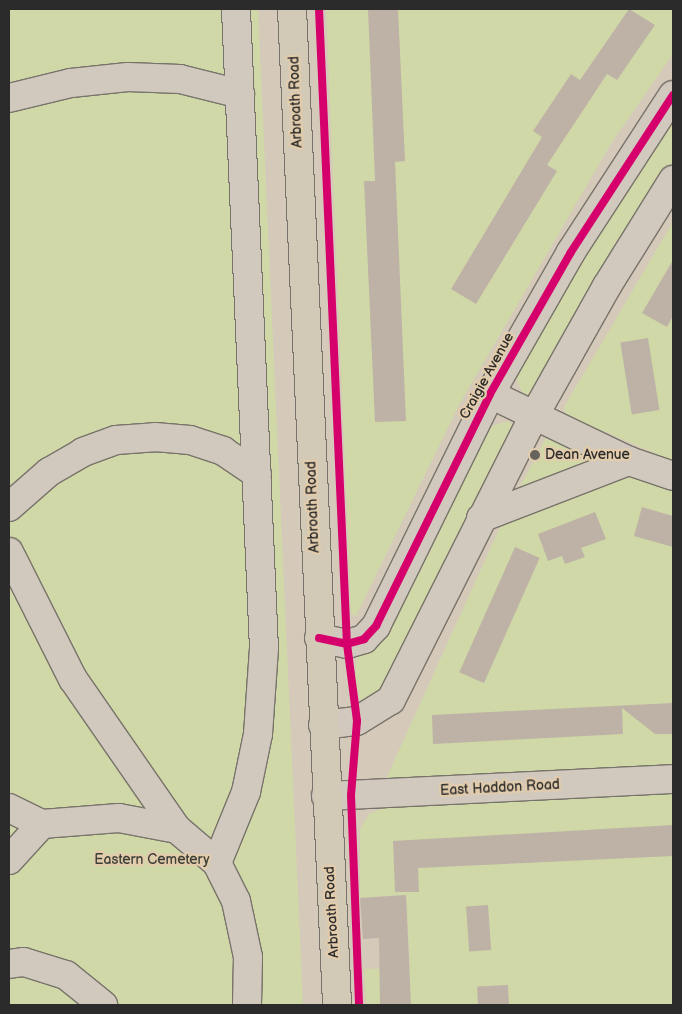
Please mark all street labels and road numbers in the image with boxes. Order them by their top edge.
street label: Arbroath Road [286,56,306,148]
street label: Craigie Avenue [456,330,518,422]
street label: Arbroath Road [303,461,323,553]
street label: East Haddon Road [440,776,560,800]
street label: Arbroath Road [321,866,343,958]

